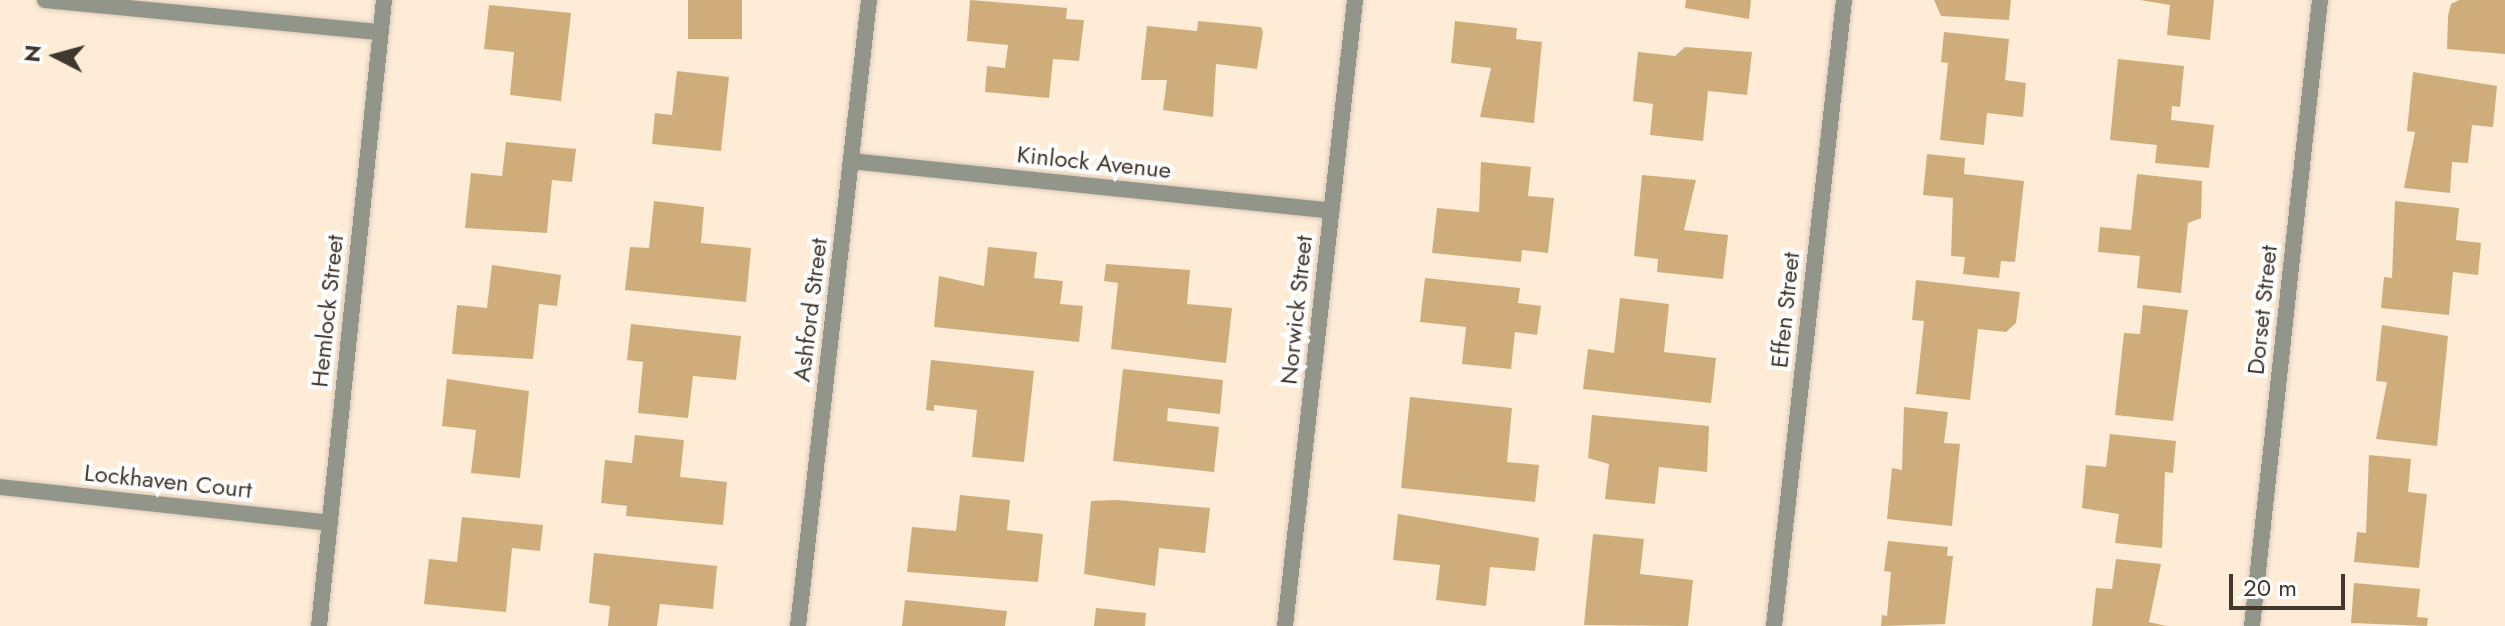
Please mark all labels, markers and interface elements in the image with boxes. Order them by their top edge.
north arrow [16,16,96,96]
text: N [15,43,49,64]
street label: Kinlock Avenue [1015,140,1173,184]
street label: Hemlock Street [305,233,349,389]
street label: Norwick Street [1274,234,1318,386]
street label: Ashford Street [787,237,833,383]
street label: Dorset Street [2241,244,2283,376]
street label: Effen Street [1765,251,1805,369]
street label: Lockhaven Court [83,458,253,504]
scale bar [2233,558,2349,608]
text: 20 m [2243,570,2297,605]

